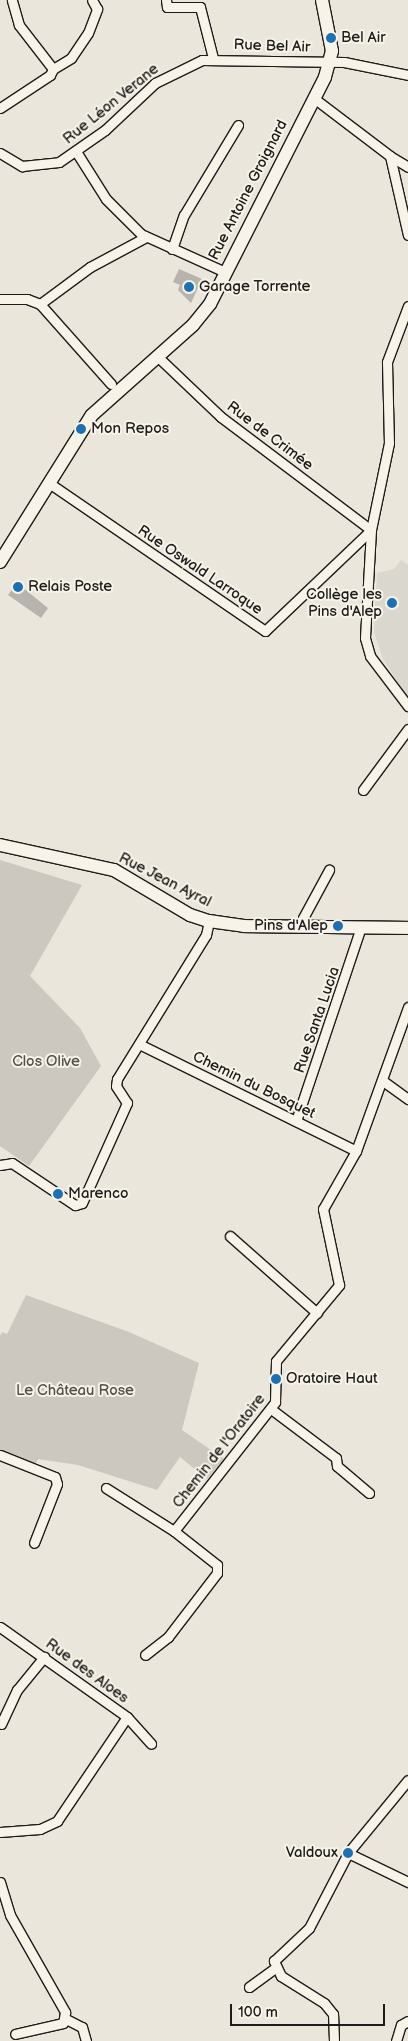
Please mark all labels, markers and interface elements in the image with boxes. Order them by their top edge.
place label: Bel Air [341,29,386,47]
marker: Bel Air [325,32,337,44]
street label: Rue Bel Air [233,36,311,56]
street label: Rue Léon Verane [59,60,163,148]
street label: Rue Antoine Groignard [205,117,291,263]
place label: Garage Torrente [199,278,311,296]
marker: Garage Torrente [183,281,195,293]
street label: Rue de Crimée [223,398,317,474]
place label: Mon Repos [91,420,169,438]
marker: Mon Repos [75,423,87,435]
street label: Rue Oswald Larroque [134,521,266,619]
place label: Relais Poste [28,578,112,596]
marker: Relais Poste [12,581,24,593]
place label: Collège les Pins d'Alep [306,585,382,620]
marker: Collège les Pins d'Alep [386,597,398,609]
street label: Rue Jean Ayral [115,849,215,911]
place label: Pins d'Alep [254,917,328,935]
marker: Pins d'Alep [332,920,344,932]
street label: Rue Santa Lucia [290,964,344,1076]
street label: Chemin du Bosquet [190,1048,318,1122]
park label: Clos Olive [12,1053,80,1071]
place label: Marenco [68,1185,128,1203]
marker: Marenco [52,1188,64,1200]
place label: Oratoire Haut [286,1370,378,1388]
marker: Oratoire Haut [270,1373,282,1385]
park label: Le Château Rose [16,1382,134,1400]
street label: Chemin de l'Oratoire [169,1390,269,1512]
street label: Rue des Aloes [42,1635,132,1707]
place label: Valdoux [286,1844,338,1862]
marker: Valdoux [342,1847,354,1859]
scale bar [233,1994,388,2026]
text: 100 m [238,2003,278,2022]

